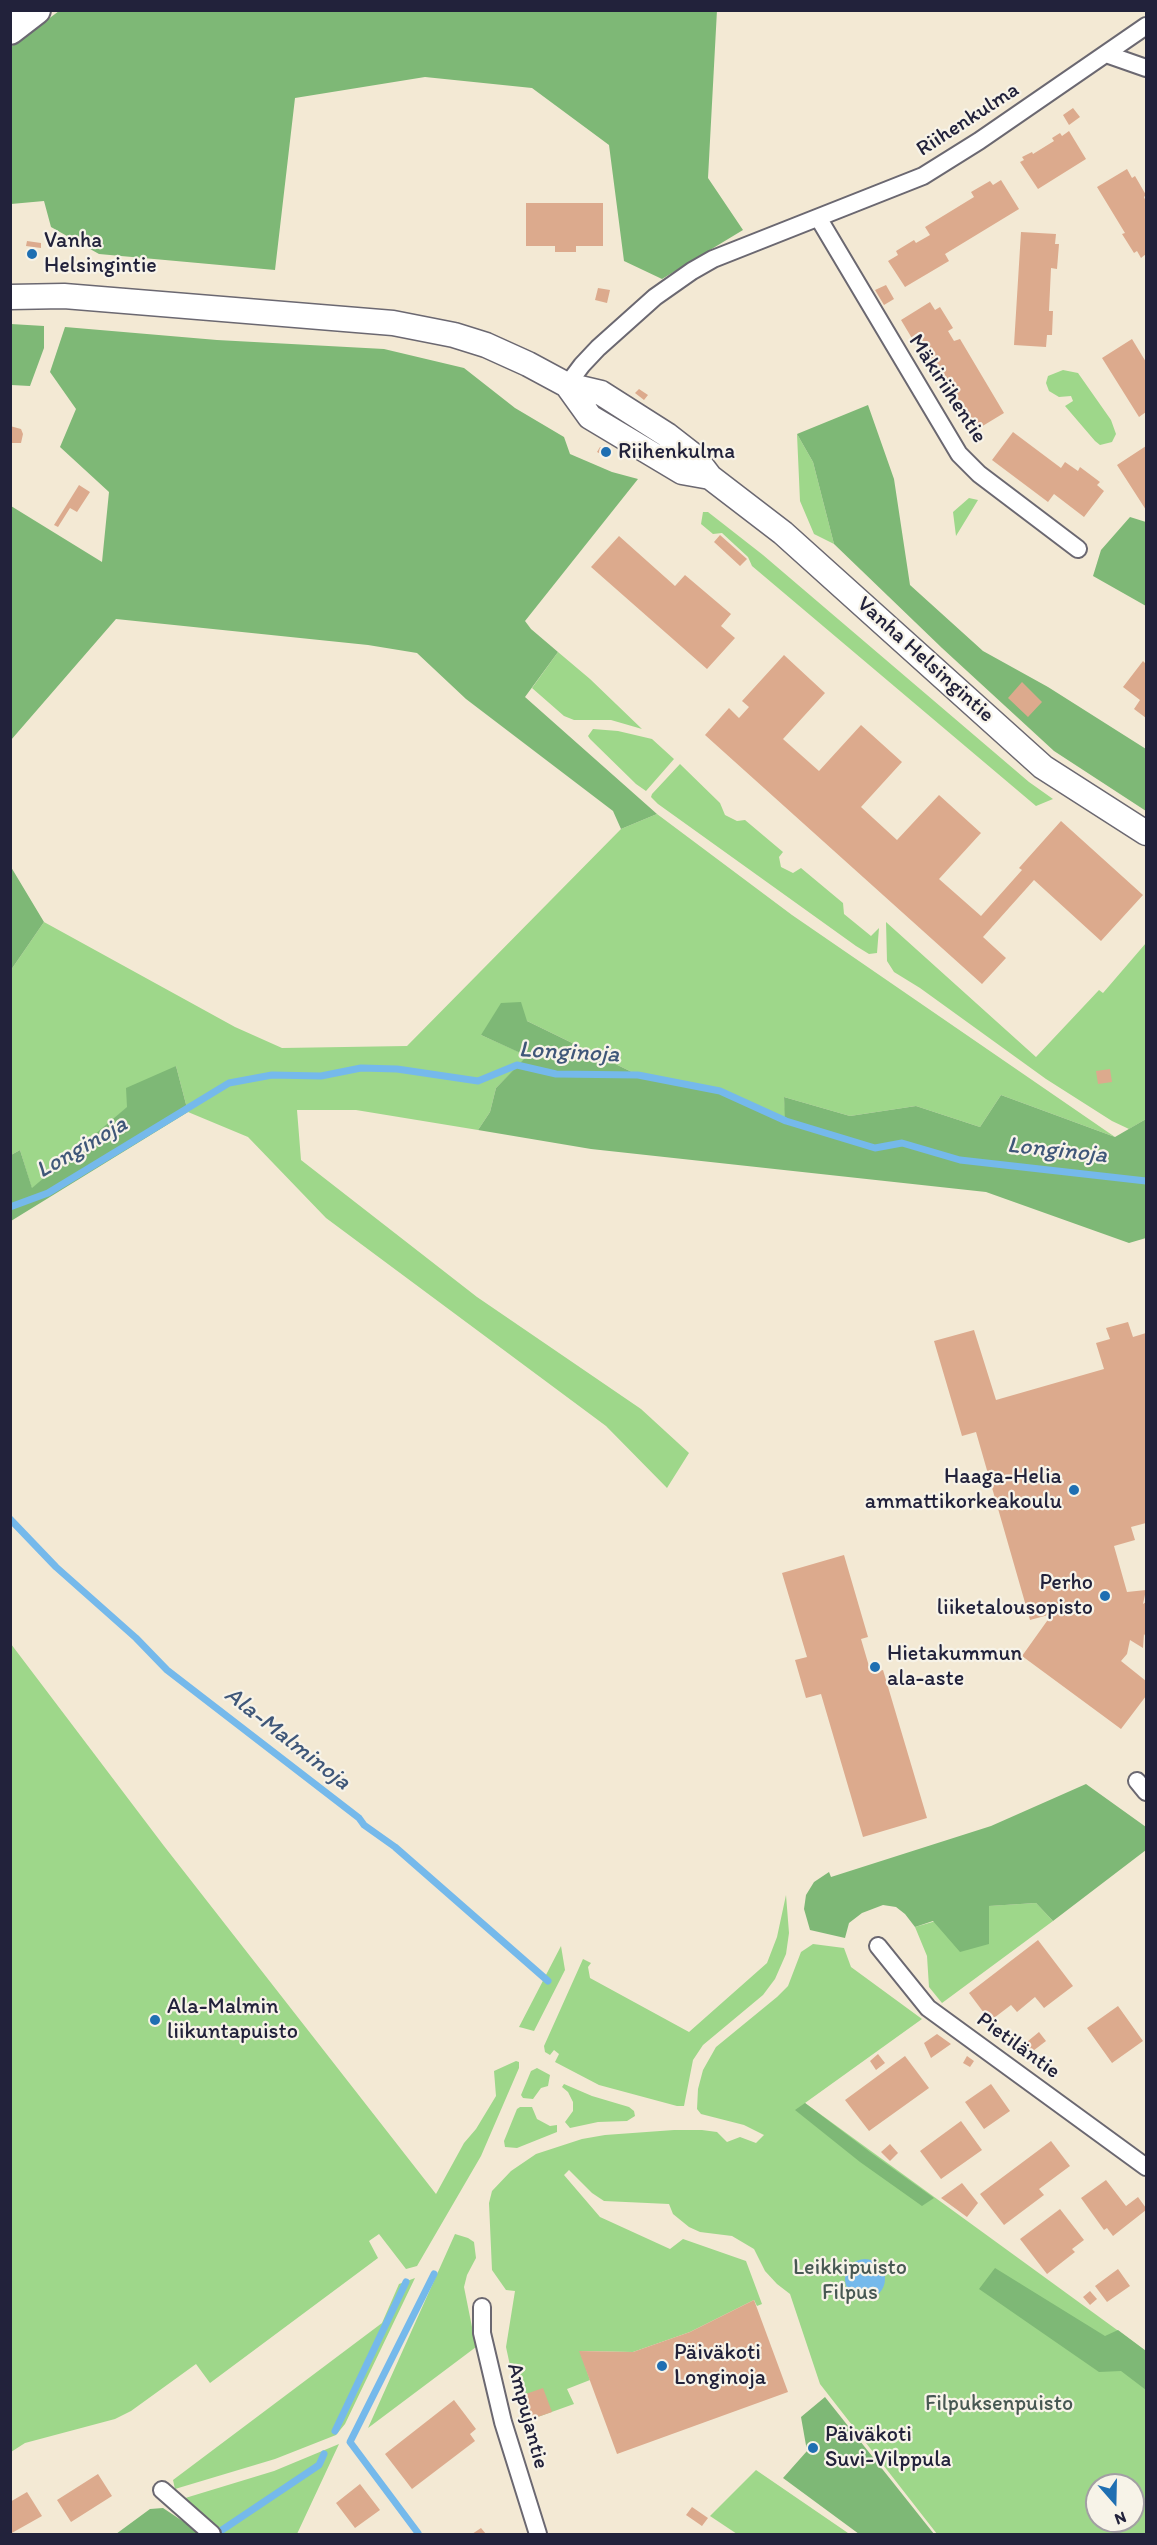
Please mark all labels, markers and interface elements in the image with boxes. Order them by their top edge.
street label: Riihenkulma [912,77,1024,163]
place label: Vanha Helsingintie [44,228,157,280]
marker: Vanha Helsingintie [25,247,39,261]
street label: Mäkiriihentie [902,330,992,448]
place label: Riihenkulma [618,439,735,465]
marker: Riihenkulma [599,445,613,459]
street label: Vanha Helsingintie [851,591,999,729]
water label: Longinoja [518,1036,620,1070]
water label: Longinoja [31,1110,133,1186]
water label: Longinoja [1006,1131,1108,1171]
place label: Haaga-Helia ammattikorkeakoulu [865,1464,1062,1516]
marker: Haaga-Helia ammattikorkeakoulu [1067,1483,1081,1497]
place label: Perho liiketalousopisto [937,1570,1093,1622]
marker: Perho liiketalousopisto [1098,1589,1112,1603]
place label: Hietakummun ala-aste [887,1641,1022,1693]
marker: Hietakummun ala-aste [868,1660,882,1674]
water label: Ala-Malminoja [218,1681,356,1797]
place label: Ala-Malmin liikuntapuisto [167,1994,298,2046]
street label: Pietiläntie [971,2007,1065,2085]
marker: Ala-Malmin liikuntapuisto [148,2013,162,2027]
park label: Leikkipuisto Filpus [793,2255,907,2306]
place label: Päiväkoti Longinoja [674,2340,766,2392]
marker: Päiväkoti Longinoja [655,2359,669,2373]
street label: Ampujantie [500,2360,554,2472]
park label: Filpuksenpuisto [925,2391,1073,2417]
place label: Päiväkoti Suvi-Vilppula [825,2422,951,2474]
marker: Päiväkoti Suvi-Vilppula [806,2441,820,2455]
north arrow [1085,2473,1145,2533]
text: N [1112,2508,1129,2529]

